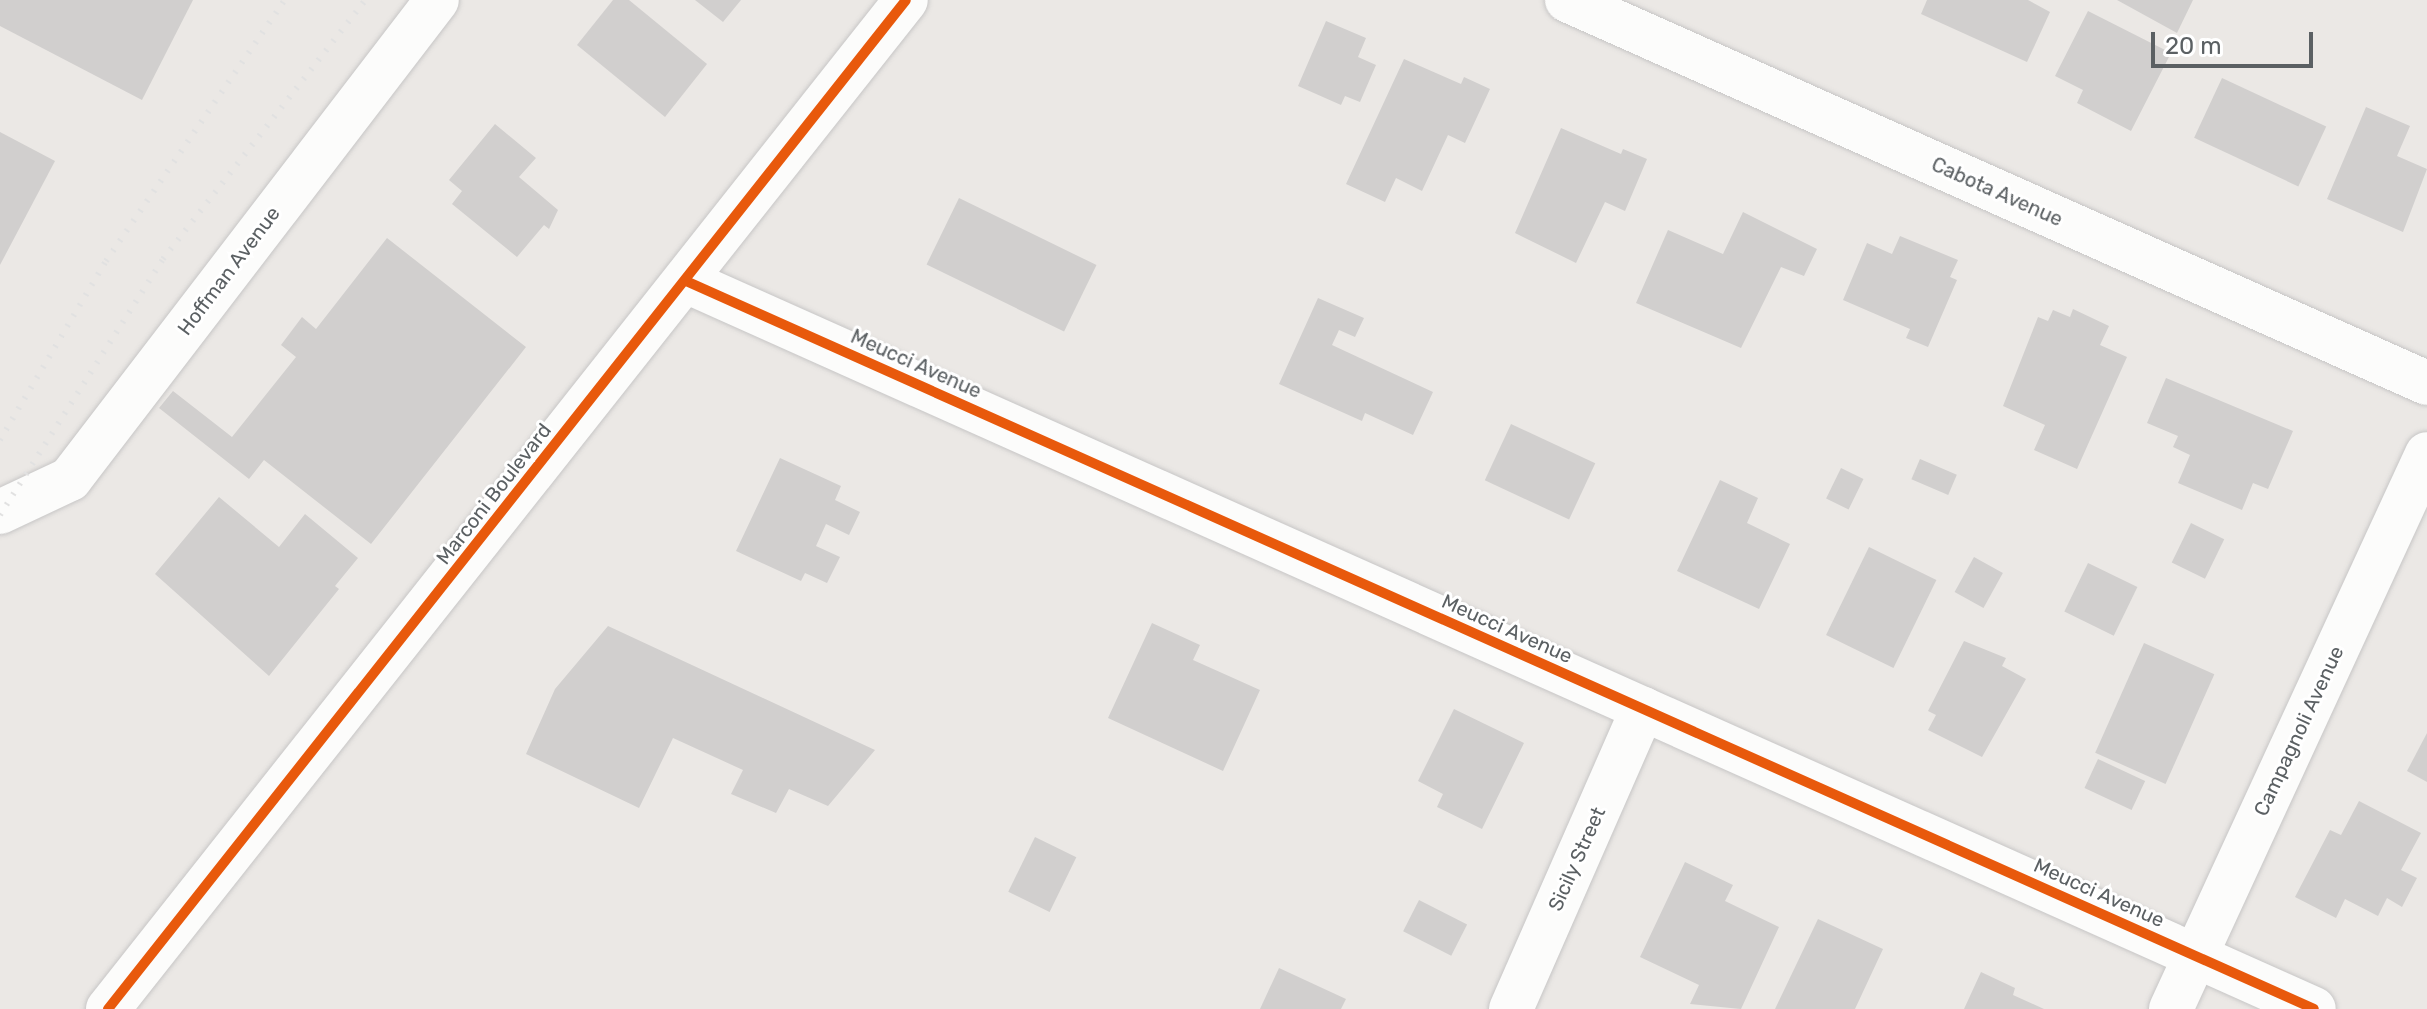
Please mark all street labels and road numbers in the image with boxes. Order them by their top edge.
street label: Cabota Avenue [1928,152,2066,232]
street label: Hoffman Avenue [173,202,285,340]
street label: Meucci Avenue [847,324,985,404]
street label: Marconi Boulevard [432,419,556,569]
street label: Meucci Avenue [1438,589,1576,669]
street label: Campagnoli Avenue [2249,642,2349,820]
street label: Sicily Street [1543,803,1611,915]
street label: Meucci Avenue [2030,853,2168,933]

